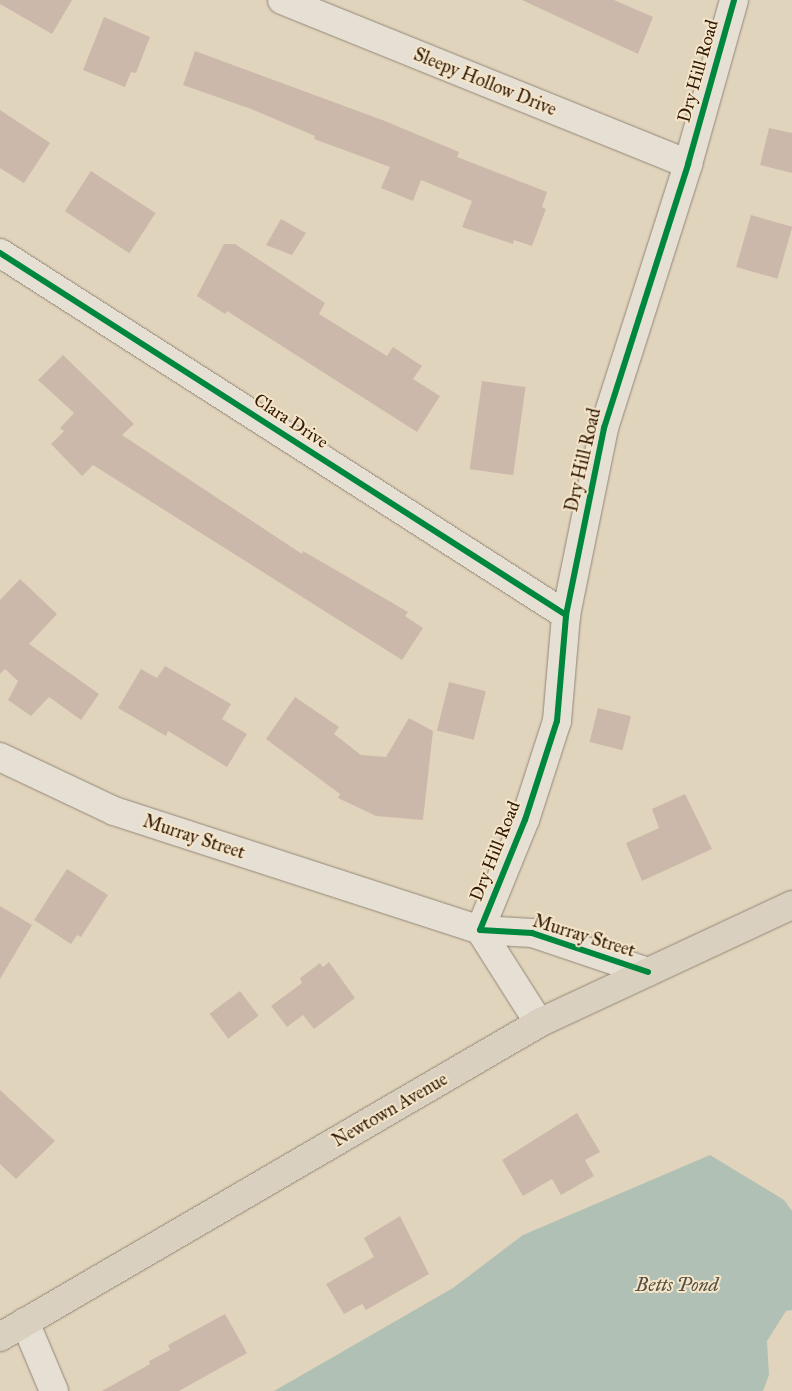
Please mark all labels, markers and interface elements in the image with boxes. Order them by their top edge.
street label: Dry Hill Road [673,17,723,125]
street label: Sleepy Hollow Drive [411,44,559,120]
street label: Clara Drive [250,389,332,453]
street label: Dry Hill Road [561,406,605,514]
street label: Dry Hill Road [465,798,525,904]
street label: Murray Street [140,810,248,864]
street label: Murray Street [530,910,638,962]
street label: Newtown Avenue [329,1068,451,1152]
water label: Betts Pond [636,1274,718,1296]

